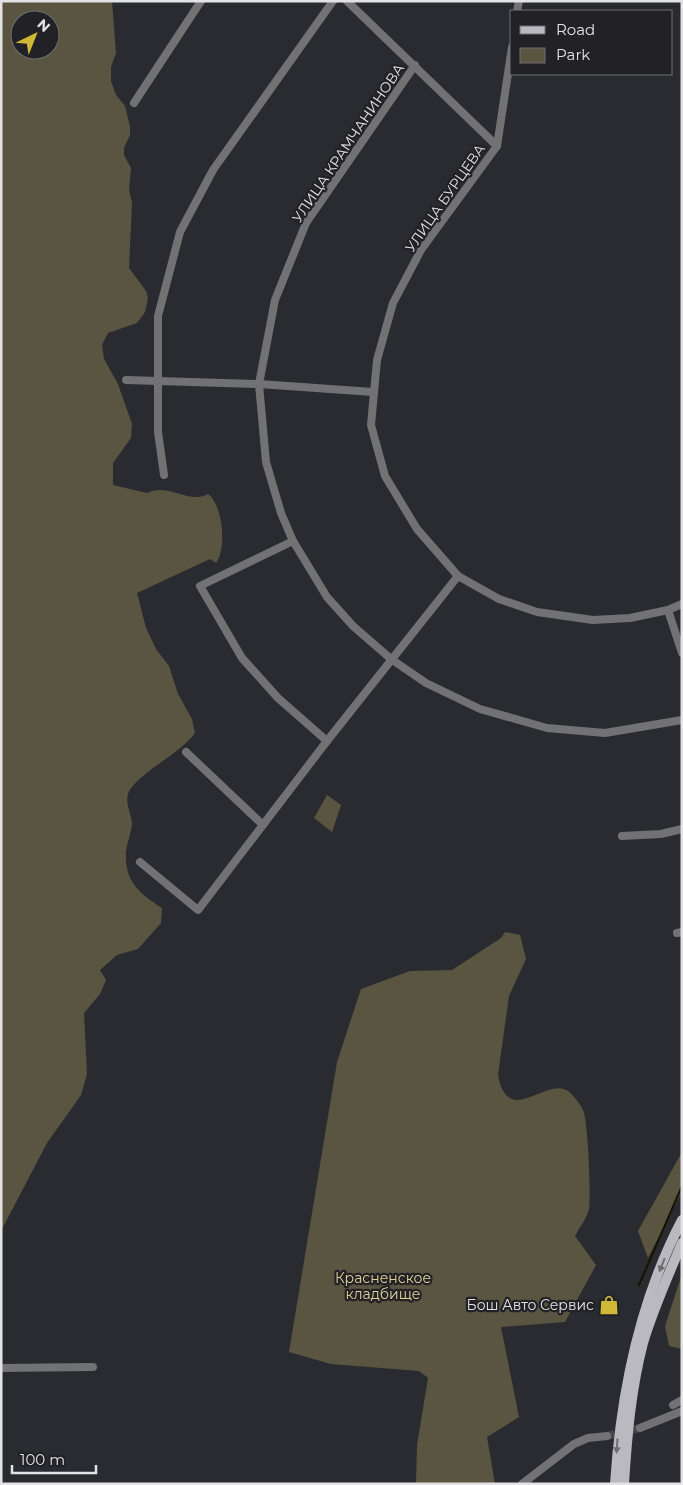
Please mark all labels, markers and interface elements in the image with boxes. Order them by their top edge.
north arrow [10,10,60,60]
legend [510,10,673,75]
text: N [34,15,54,36]
text: Road [556,20,595,39]
text: Park [556,45,590,64]
street label: УЛИЦА КРАМЧАНИНОВА [288,60,408,226]
street label: УЛИЦА БУРЦЕВА [401,140,489,256]
one-way arrow [658,1258,666,1272]
park label: Красненское кладбище [335,1269,431,1303]
shop icon: Бош Авто Сервис [598,1294,620,1316]
place label: Бош Авто Сервис [466,1296,594,1314]
one-way arrow [613,1438,621,1454]
scale bar [12,1442,96,1474]
text: 100 m [20,1450,65,1469]

